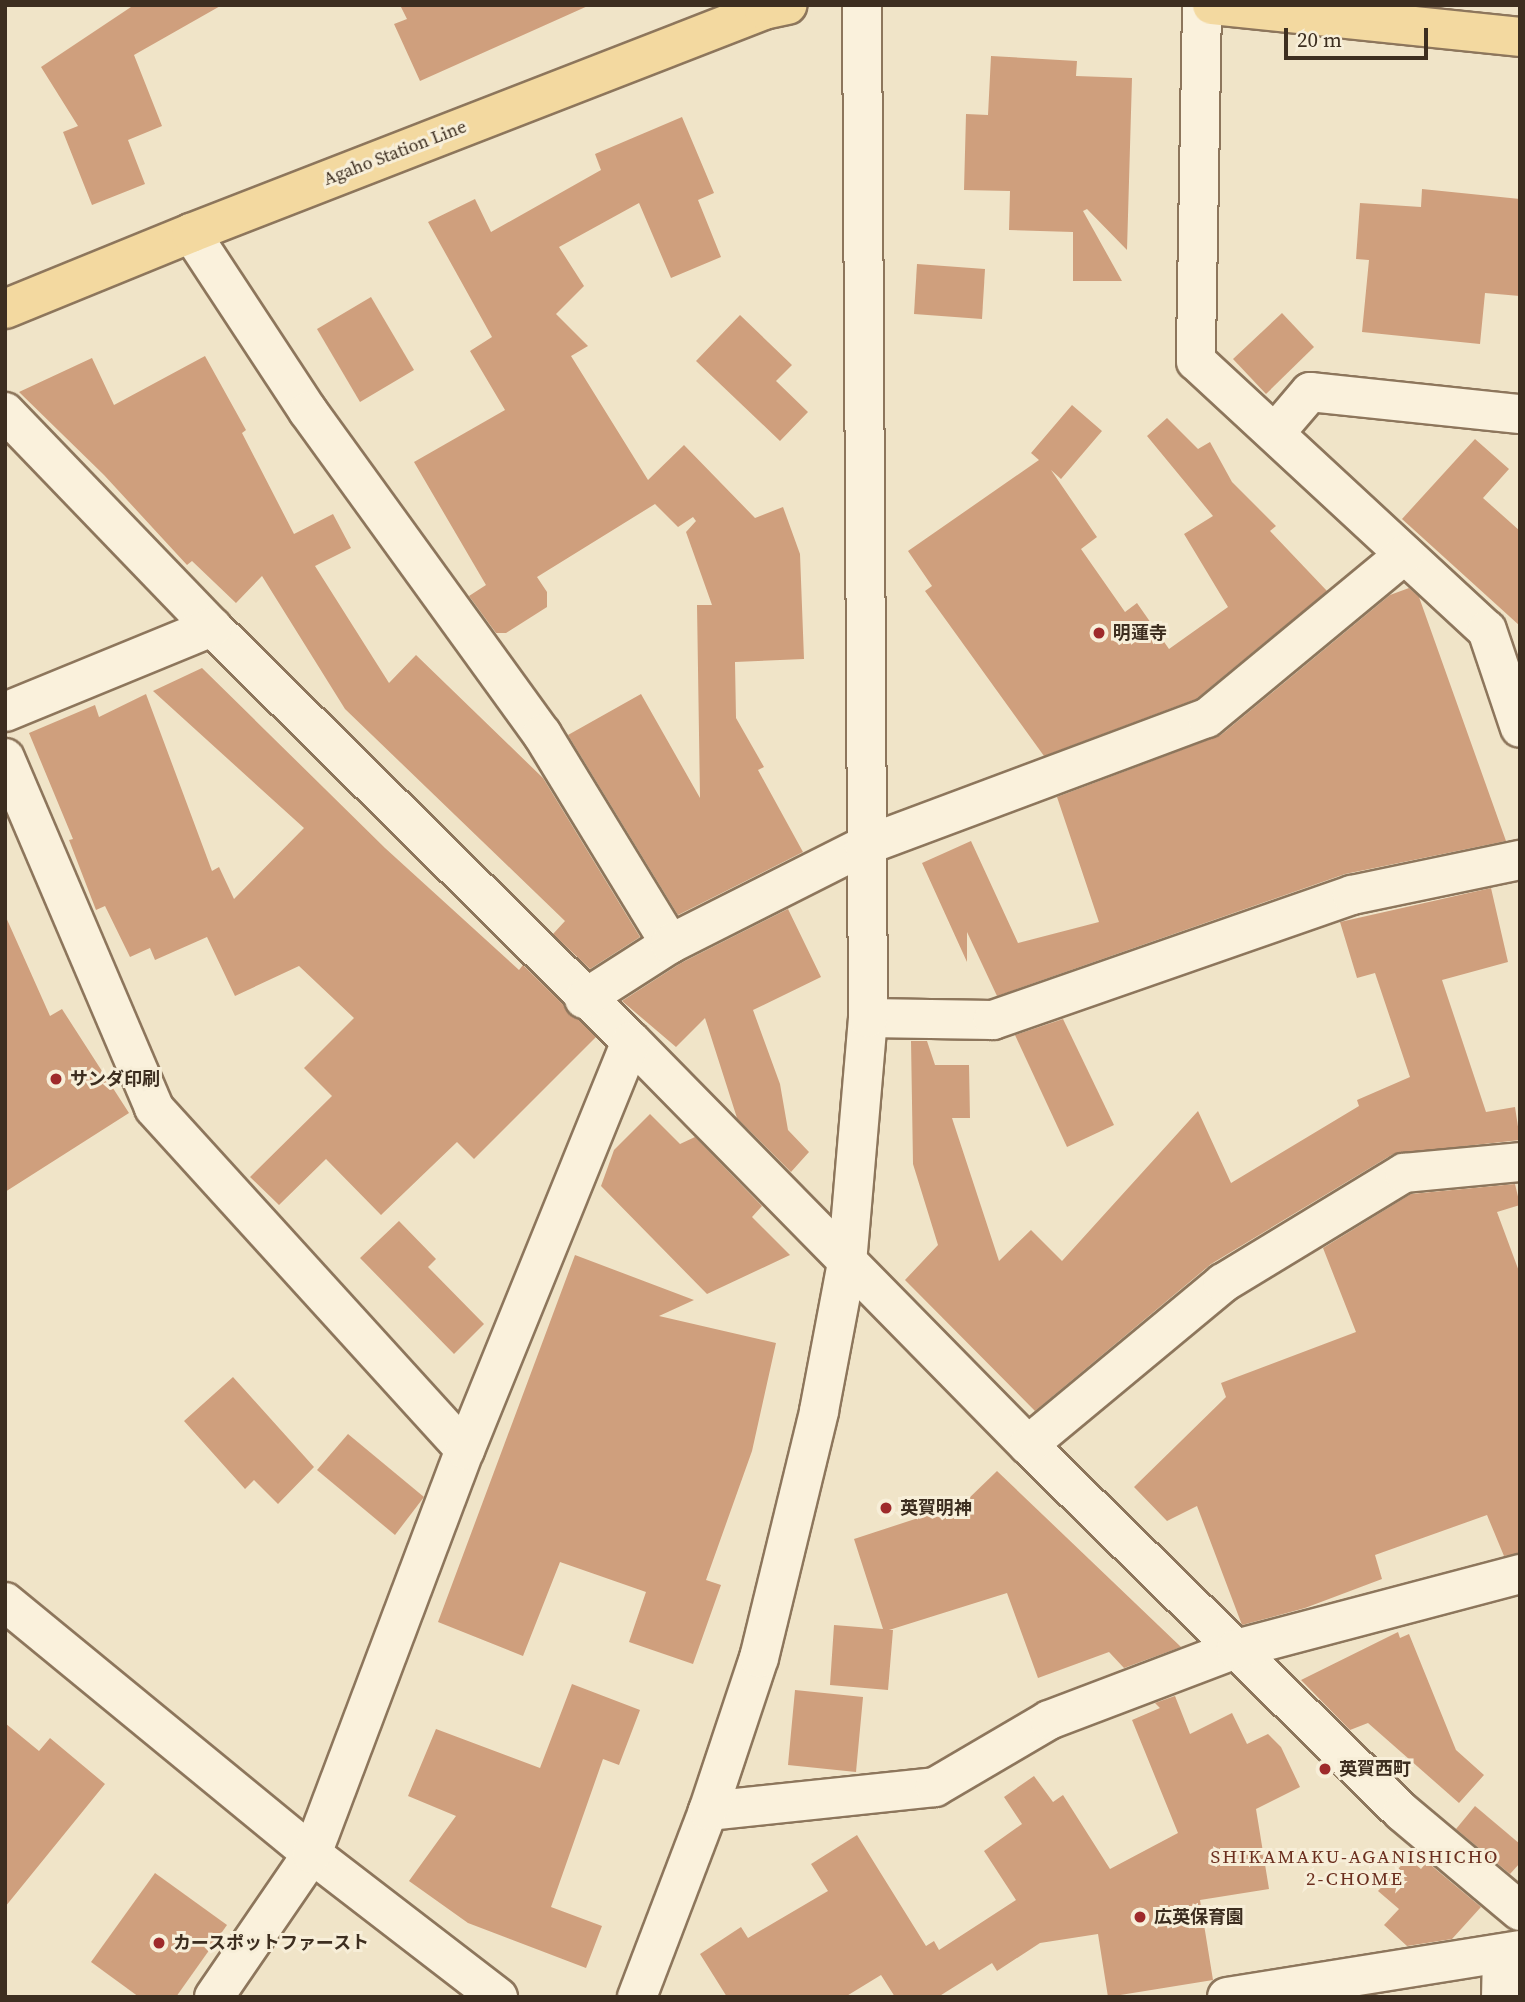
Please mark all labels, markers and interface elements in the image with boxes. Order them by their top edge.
scale bar [1287,14,1430,58]
text: 20 m [1297,25,1342,54]
street label: Agaho Station Line [320,116,470,190]
place label: 明蓮寺 [1113,622,1167,644]
marker: 明蓮寺 [1091,625,1107,641]
place label: サンダ印刷 [70,1068,160,1090]
marker: サンダ印刷 [48,1071,64,1087]
place label: 英賀明神 [900,1497,972,1519]
marker: 英賀明神 [878,1500,894,1516]
place label: 英賀西町 [1339,1758,1411,1780]
marker: 英賀西町 [1317,1761,1333,1777]
district label: SHIKAMAKU-AGANISHICHO 2-CHOME [1213,1846,1497,1890]
place label: 広英保育園 [1154,1906,1244,1928]
marker: 広英保育園 [1132,1909,1148,1925]
place label: カースポットファースト [173,1932,371,1954]
marker: カースポットファースト [151,1935,167,1951]

